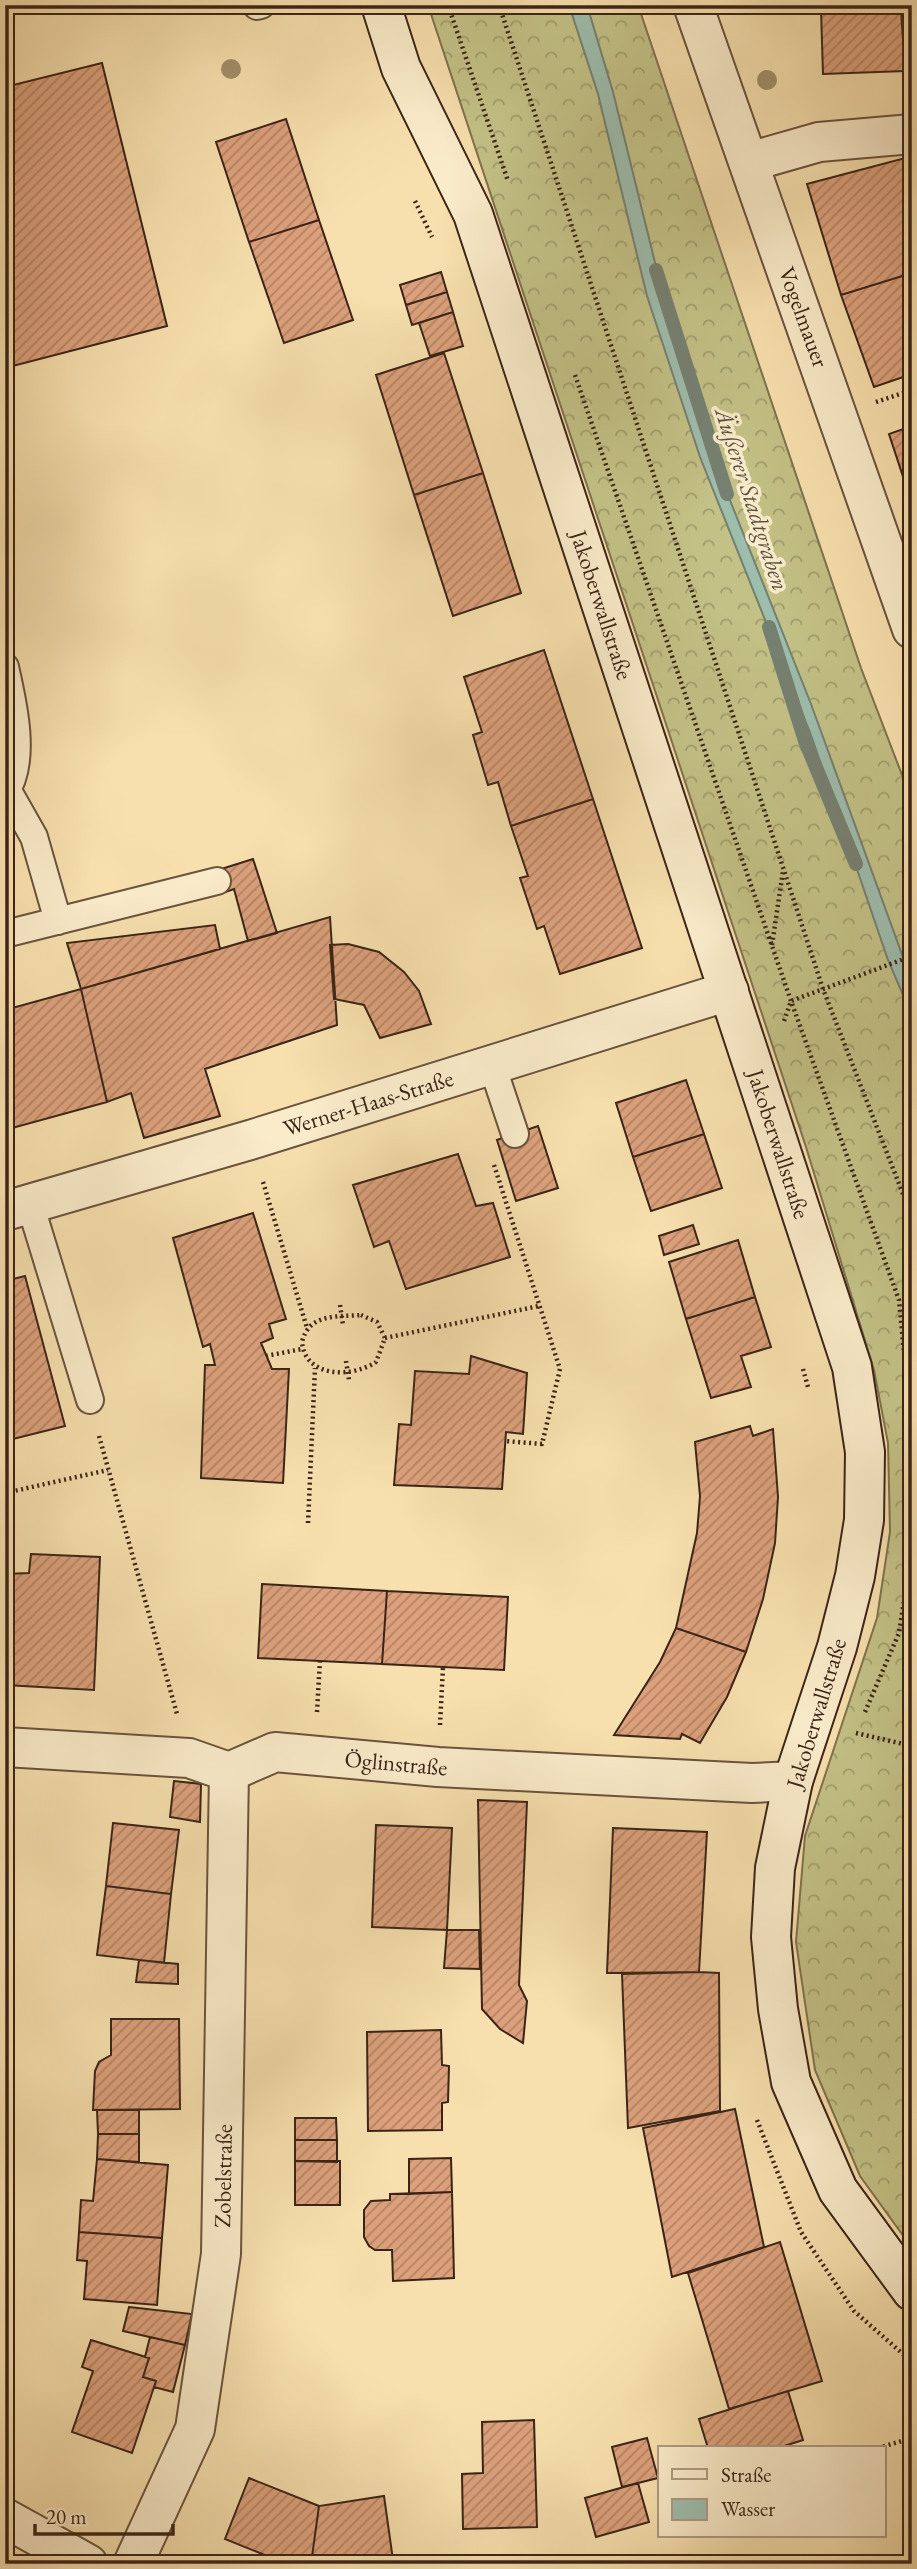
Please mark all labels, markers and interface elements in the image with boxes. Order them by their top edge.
street label: Vogelmauer [772,263,836,372]
water label: Äußerer Stadtgraben [708,402,797,594]
street label: Jakoberwallstraße [563,525,640,684]
street label: Werner-Haas-Straße [279,1063,457,1143]
street label: Jakoberwallstraße [740,1064,817,1223]
street label: Jakoberwallstraße [778,1634,853,1794]
street label: Öglinstraße [343,1744,449,1782]
street label: Zobelstraße [207,2124,239,2228]
legend [658,2446,886,2538]
text: Straße [721,2461,772,2488]
scale bar [35,2492,173,2536]
text: Wasser [721,2495,775,2522]
text: 20 m [46,2503,87,2530]

